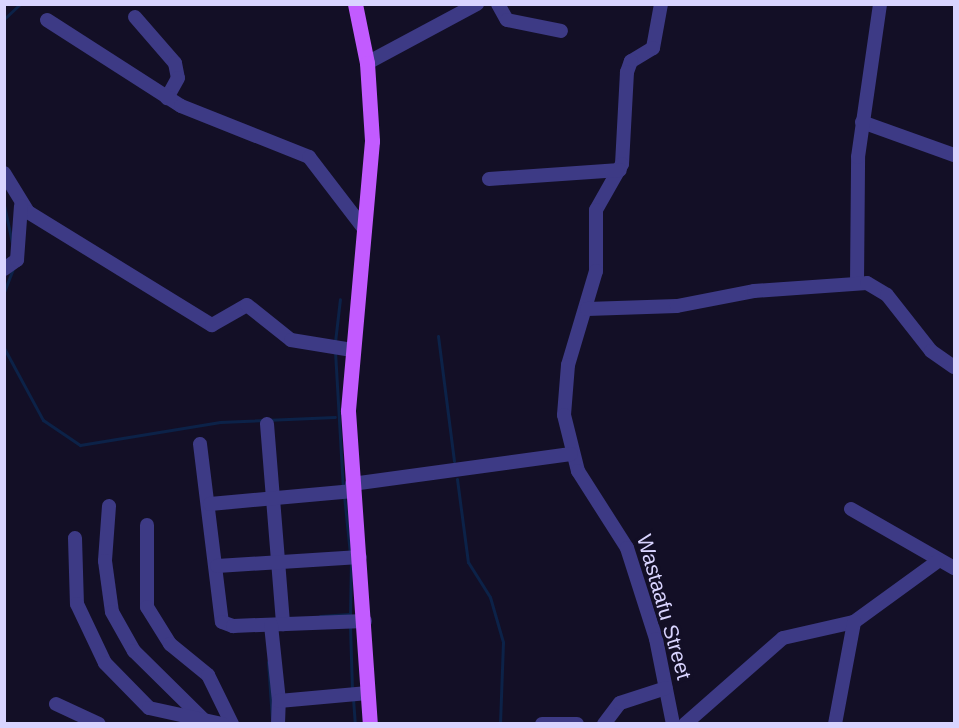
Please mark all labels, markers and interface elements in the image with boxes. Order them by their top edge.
street label: Wastaafu Street [631,532,697,682]

